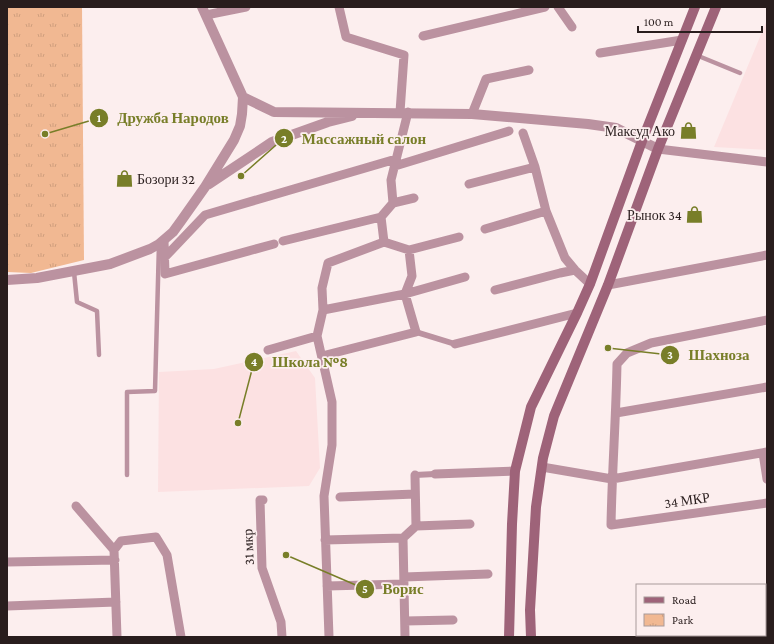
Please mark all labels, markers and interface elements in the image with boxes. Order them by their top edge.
scale bar [638,8,762,34]
text: 100 m [644,15,674,29]
callout: Дружба Народов [89,105,237,132]
text: Дружба Народов [117,110,229,126]
text: 1 [97,111,102,125]
shop icon: Максуд Ако [678,121,698,141]
place label: Максуд Ако [605,123,675,139]
callout: Массажный салон [274,125,434,152]
text: Массажный салон [302,131,427,147]
text: 2 [281,132,287,146]
shop icon: Бозори 32 [114,169,134,189]
place label: Бозори 32 [137,171,195,187]
shop icon: Рынок 34 [685,205,705,225]
place label: Рынок 34 [627,207,682,223]
callout: Шахноза [660,341,758,368]
text: Шахноза [688,347,750,363]
text: 3 [667,348,673,362]
callout: Школа №8 [244,349,356,376]
text: Школа №8 [272,354,348,370]
text: 4 [251,355,258,369]
street label: 34 МКР [663,489,711,511]
street label: 31 мкр [239,528,257,566]
callout: Ворис [355,575,432,602]
text: Ворис [382,581,424,597]
text: 5 [362,582,368,596]
legend [636,584,766,636]
text: Road [672,593,697,607]
text: Park [672,613,694,627]

